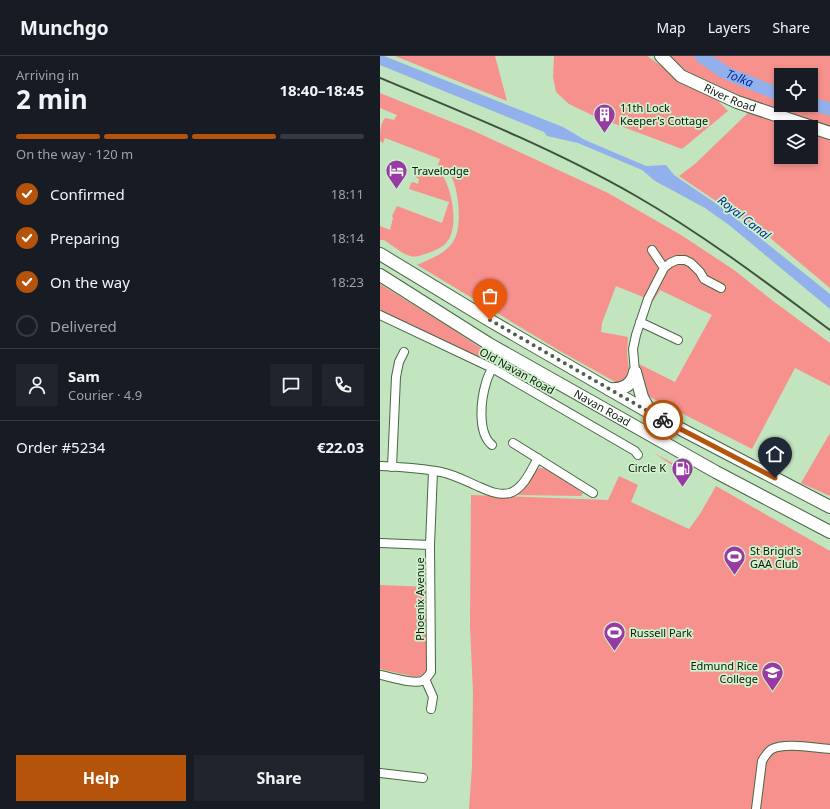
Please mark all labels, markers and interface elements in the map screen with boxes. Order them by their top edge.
text: Munchgo [20,15,109,41]
text: Map [657,18,686,37]
text: Layers [708,18,750,37]
text: Share [772,18,810,37]
water label: Tolka [724,65,756,91]
text: Arriving in [16,66,79,84]
map controls [774,68,818,164]
button: locate [774,68,818,112]
text: 18:40–18:45 [279,80,364,100]
street label: River Road [702,80,758,115]
text: 2 min [16,81,88,117]
place label: 11th Lock Keeper's Cottage [620,100,708,128]
building icon: 11th Lock Keeper's Cottage [591,101,617,134]
button: layers [774,120,818,164]
text: On the way · 120 m [16,145,133,163]
hotel icon: Travelodge [383,158,409,191]
place label: Travelodge [412,163,469,178]
icon: check [16,183,38,205]
text: Confirmed [50,184,125,204]
text: 18:11 [331,185,364,203]
water label: Royal Canal [714,192,775,244]
icon: check [16,227,38,249]
text: Preparing [50,228,120,248]
text: 18:14 [331,229,364,247]
icon: check [16,271,38,293]
text: On the way [50,272,130,292]
text: 18:23 [331,273,364,291]
pin [473,279,507,320]
icon: bag [479,285,501,307]
text: Delivered [50,316,117,336]
street label: Old Navan Road [477,344,557,397]
button: person [16,364,58,406]
button: chat [270,364,312,406]
button: phone [322,364,364,406]
text: Sam [68,366,100,386]
text: Courier · 4.9 [68,386,142,404]
street label: Navan Road [572,386,633,429]
courier [643,400,683,440]
icon: bike [652,409,674,431]
text: Order #5234 [16,437,105,457]
text: €22.03 [317,437,364,457]
pin [758,437,792,478]
icon: home [764,443,786,465]
fuel station icon: Circle K [669,455,695,488]
place label: Circle K [628,460,666,475]
place label: St Brigid's GAA Club [750,543,801,571]
sports icon: St Brigid's GAA Club [721,544,747,577]
street label: Phoenix Avenue [412,557,427,641]
sports icon: Russell Park [602,620,628,653]
place label: Russell Park [630,625,692,640]
place label: Edmund Rice College [690,658,758,686]
school or university icon: Edmund Rice College [760,659,786,692]
button: Help [16,755,186,801]
button: Share [194,755,364,801]

